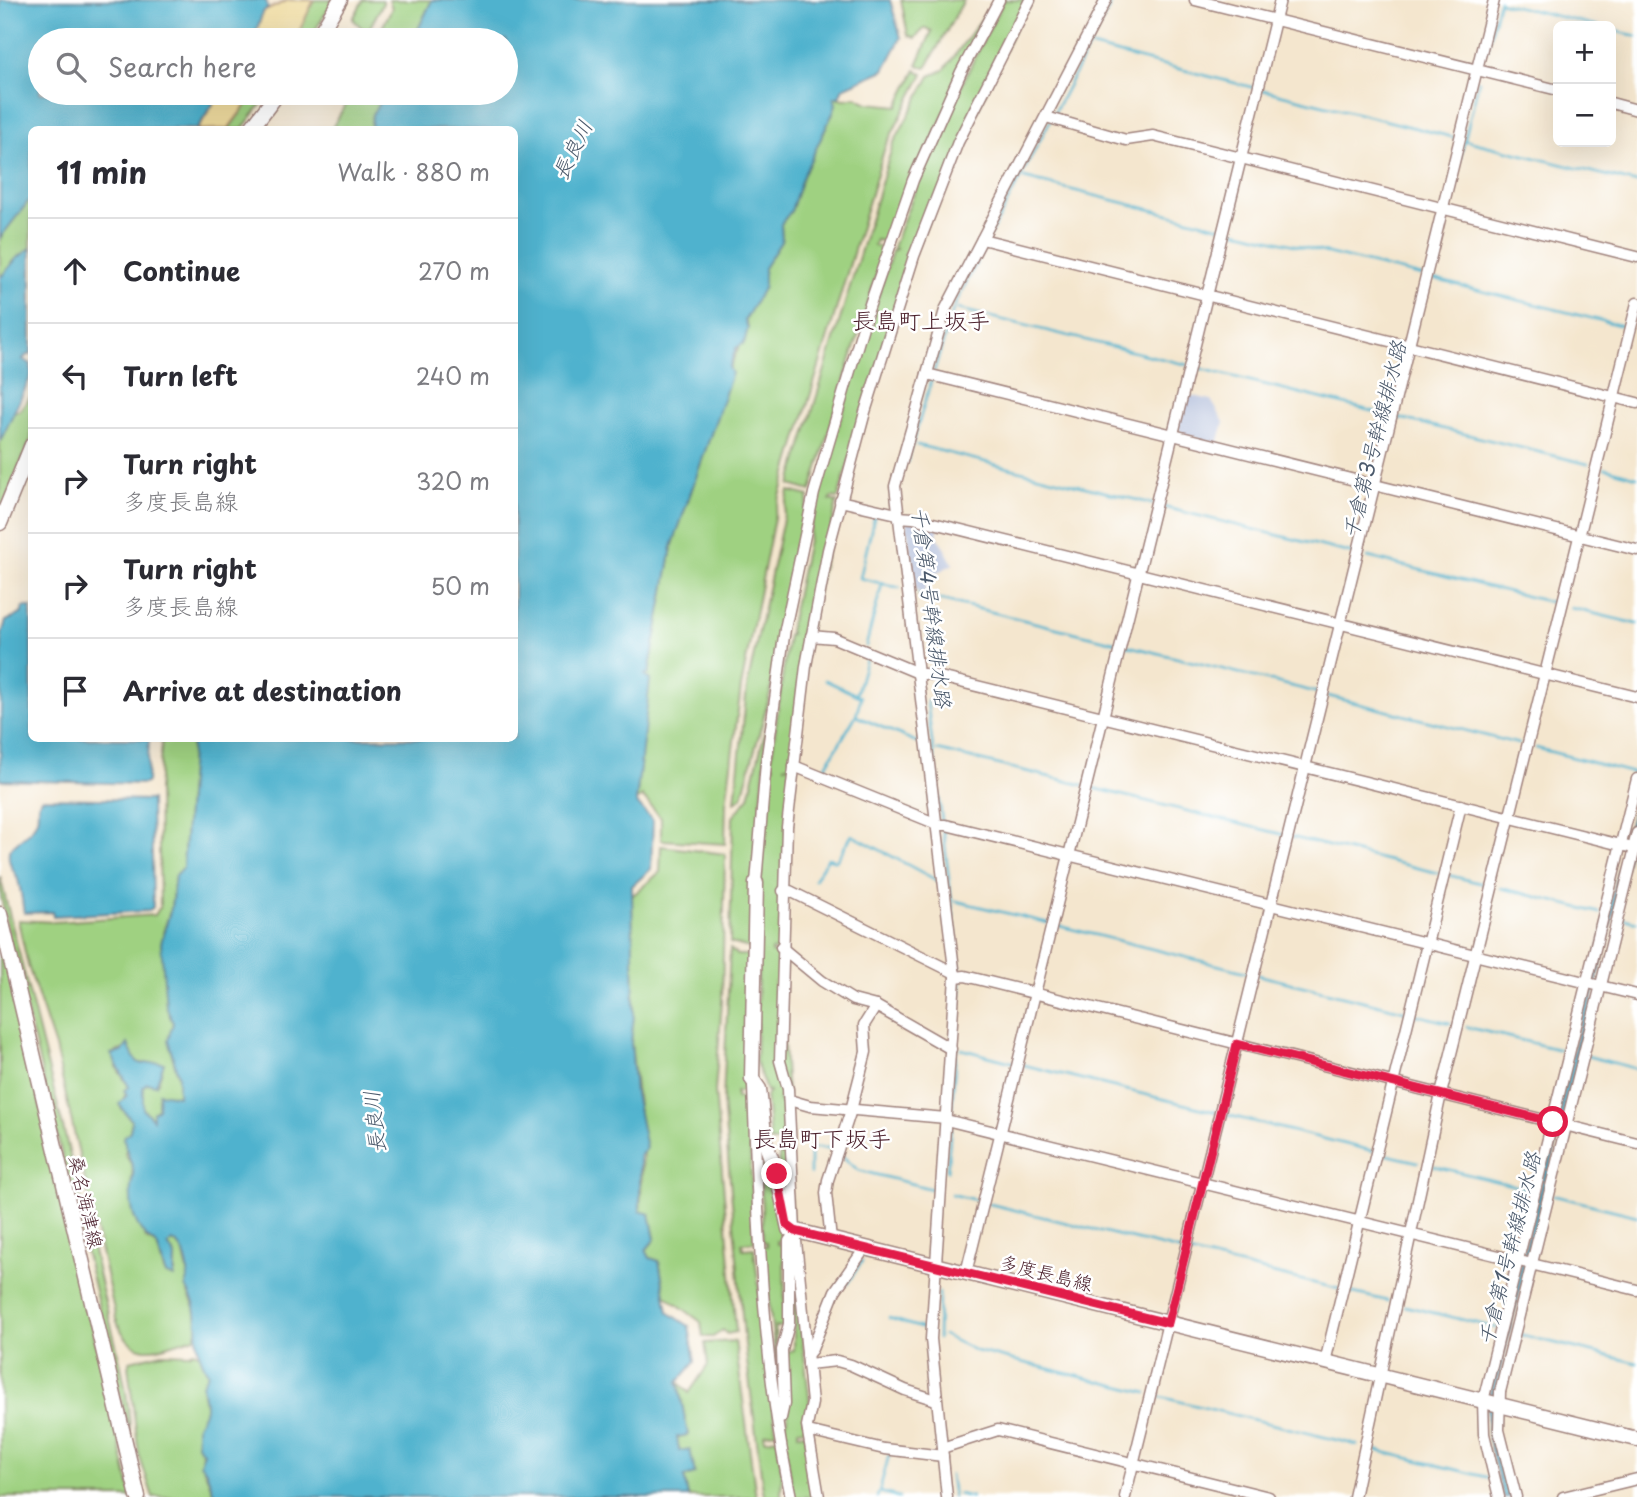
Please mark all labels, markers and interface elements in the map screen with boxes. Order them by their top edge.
map controls [1553,21,1616,147]
button: + [1553,21,1616,84]
search box [28,28,518,105]
text: Search here [108,47,257,86]
icon: search [52,48,90,86]
button: − [1553,84,1616,147]
water label: 長良川 [543,114,599,184]
text: 11 min [56,149,147,194]
text: Walk · 880 m [337,154,490,189]
text: Continue [123,251,240,290]
icon: ahead [56,252,94,290]
text: 270 m [418,253,490,288]
district label: 長島町上坂手 [852,302,990,337]
water label: 千倉第3号幹線排水路 [1333,336,1413,542]
text: Turn left [123,356,238,395]
icon: left [56,357,94,395]
text: 240 m [416,358,490,393]
text: Turn right [123,444,257,483]
icon: right [56,462,94,500]
text: 320 m [416,463,490,498]
text: 多度長島線 [123,483,238,518]
water label: 千倉第4号幹線排水路 [905,504,961,710]
text: Turn right [123,549,257,588]
icon: right [56,567,94,605]
text: 50 m [430,568,490,603]
text: 多度長島線 [123,588,238,623]
text: Arrive at destination [123,671,402,710]
icon: arrive [56,672,94,710]
water label: 長良川 [354,1089,392,1155]
route start [1537,1106,1568,1137]
district label: 長島町下坂手 [753,1120,891,1155]
water label: 千倉第1号幹線排水路 [1469,1147,1548,1349]
street label: 桑名海津線 [63,1152,111,1251]
route end [761,1158,792,1189]
street label: 多度長島線 [997,1247,1096,1297]

